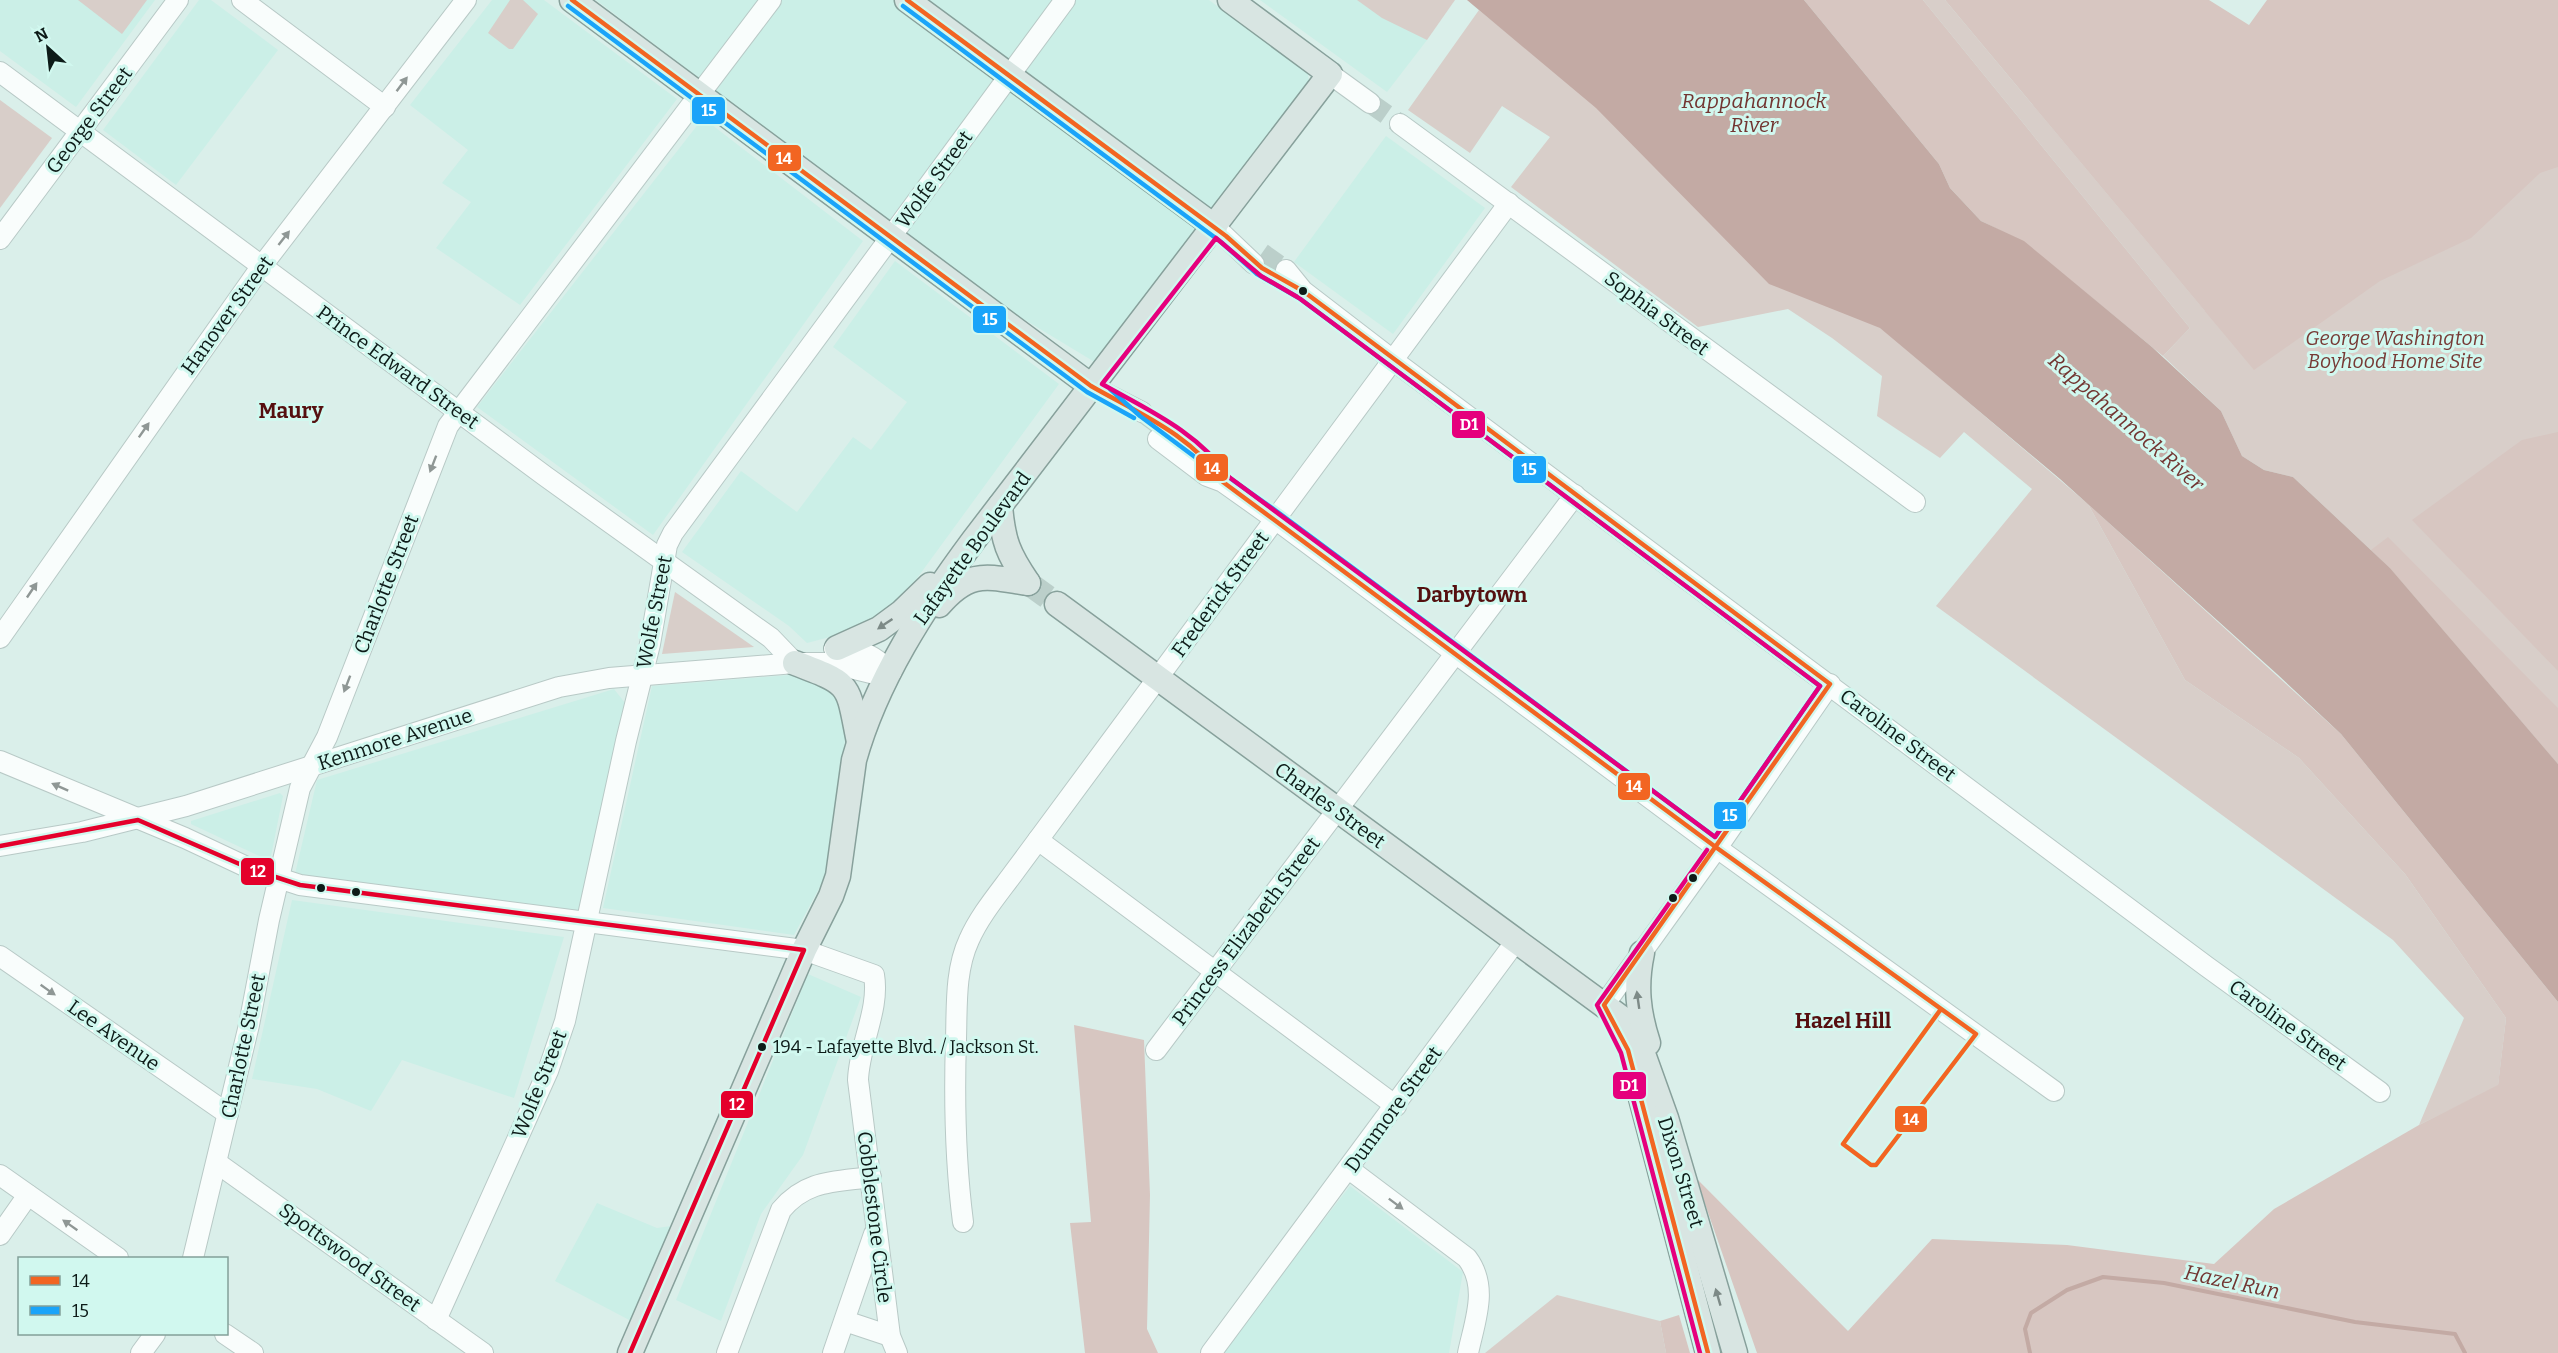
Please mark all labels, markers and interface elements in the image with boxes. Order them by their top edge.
north arrow [18,18,78,78]
text: N [32,24,51,46]
street label: George Street [41,62,137,178]
one-way arrow [396,76,408,91]
water label: Rappahannock River [1681,88,1827,138]
line badge: 15 [691,96,726,125]
text: 15 [701,101,717,120]
street label: Wolfe Street [891,126,977,232]
line badge: 14 [767,144,802,172]
text: 14 [776,149,793,168]
one-way arrow [277,230,290,246]
street label: Hanover Street [176,251,278,379]
street label: Sophia Street [1600,266,1714,360]
unlabelled marker [1297,285,1309,297]
street label: Prince Edward Street [312,300,484,434]
line badge: 15 [972,305,1007,334]
text: 15 [982,310,998,329]
park label: George Washington Boyhood Home Site [2305,326,2485,373]
water label: Rappahannock River [2043,347,2210,498]
district label: Maury [258,398,324,424]
line badge: D1 [1451,410,1486,439]
text: D1 [1460,415,1478,434]
one-way arrow [138,422,150,438]
line badge: 14 [1195,453,1229,482]
one-way arrow [428,455,438,473]
line badge: 15 [1512,455,1547,484]
text: 14 [1204,459,1221,478]
text: 15 [1521,460,1537,479]
street label: Lafayette Boulevard [908,467,1036,629]
street label: Charlotte Street [348,511,424,657]
street label: Frederick Street [1166,527,1274,661]
street label: Wolfe Street [631,554,677,670]
one-way arrow [27,581,38,598]
district label: Darbytown [1417,582,1528,608]
one-way arrow [878,618,894,630]
one-way arrow [342,676,352,694]
street label: Caroline Street [1835,684,1961,786]
street label: Kenmore Avenue [315,703,475,775]
street label: Charles Street [1270,757,1390,853]
line badge: 14 [1617,772,1651,801]
text: 14 [1626,777,1643,796]
one-way arrow [51,782,68,791]
line badge: 15 [1713,801,1747,830]
text: 15 [1722,806,1738,825]
street label: Princess Elizabeth Street [1167,832,1325,1030]
line badge: 12 [240,857,275,886]
text: 12 [250,862,266,881]
unlabelled marker [1687,872,1699,884]
unlabelled marker [315,882,327,894]
unlabelled marker [350,886,362,898]
unlabelled marker [1667,892,1679,904]
street label: Charlotte Street [216,972,270,1120]
street label: Caroline Street [2225,974,2351,1076]
one-way arrow [40,984,56,995]
one-way arrow [1633,991,1643,1010]
street label: Lee Avenue [63,994,165,1076]
district label: Hazel Hill [1795,1008,1892,1034]
street label: Wolfe Street [506,1026,572,1142]
place label: 194 - Lafayette Blvd. / Jackson St. [773,1036,1039,1058]
marker: 194 - Lafayette Blvd. / Jackson St. [756,1041,768,1053]
street label: Dunmore Street [1339,1041,1447,1177]
line badge: D1 [1612,1071,1647,1100]
text: D1 [1620,1076,1638,1095]
line badge: 12 [720,1090,754,1119]
text: 12 [729,1095,745,1114]
line badge: 14 [1894,1105,1928,1133]
text: 14 [1903,1110,1920,1129]
street label: Dixon Street [1653,1114,1709,1230]
street label: Cobblestone Circle [853,1130,897,1304]
street label: Spottswood Street [274,1198,426,1316]
one-way arrow [1388,1198,1403,1210]
one-way arrow [62,1220,78,1231]
legend [18,1257,228,1335]
water label: Hazel Run [2182,1259,2282,1305]
text: 14 [72,1270,90,1292]
one-way arrow [1713,1288,1722,1306]
text: 15 [72,1300,89,1322]

